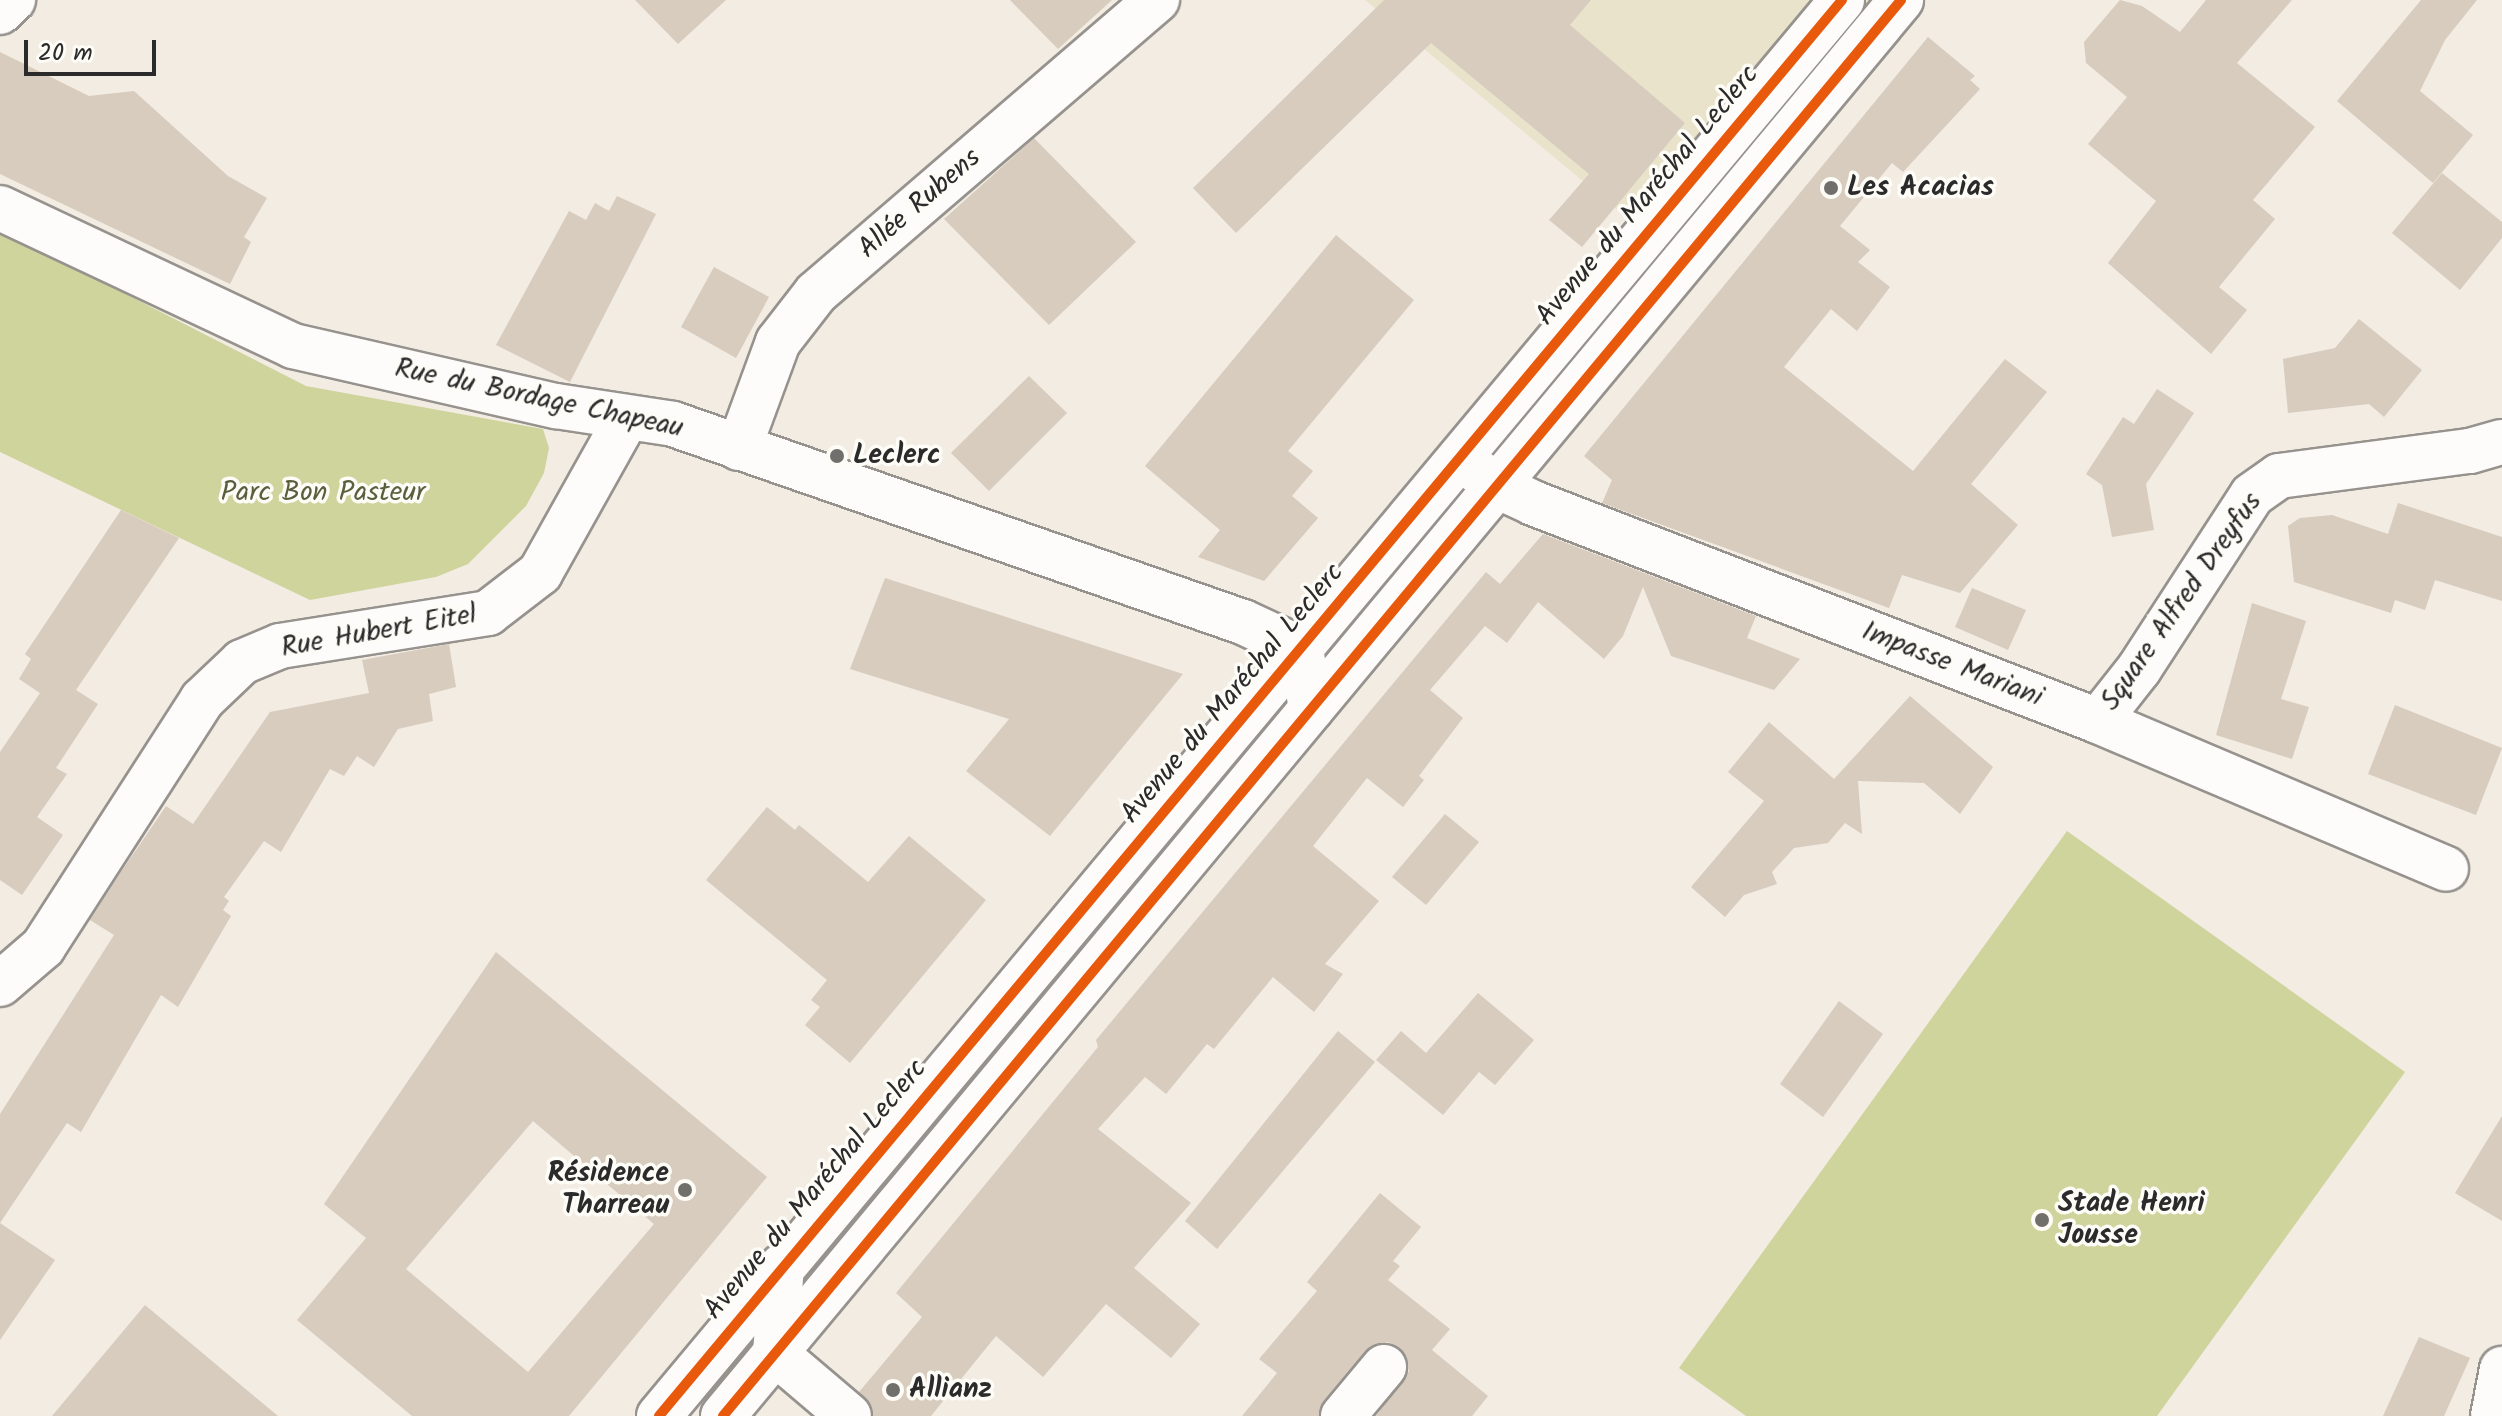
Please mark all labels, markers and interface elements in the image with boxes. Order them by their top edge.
scale bar [28,24,160,74]
text: 20 m [38,34,93,73]
street label: Avenue du Maréchal Leclerc [1529,59,1767,333]
street label: Allée Rubens [852,142,988,266]
place label: Les Acacias [1847,171,1994,205]
marker: Les Acacias [1822,179,1840,197]
street label: Rue du Bordage Chapeau [392,352,686,446]
place label: Leclerc [853,439,941,473]
marker: Leclerc [828,447,846,465]
park label: Parc Bon Pasteur [221,476,425,510]
street label: Square Alfred Dreyfus [2094,487,2270,717]
street label: Avenue du Maréchal Leclerc [1114,557,1352,831]
street label: Rue Hubert Eitel [279,598,479,666]
street label: Impasse Mariani [1857,615,2047,715]
street label: Avenue du Maréchal Leclerc [697,1053,935,1327]
place label: Résidence Tharreau [547,1157,669,1223]
marker: Résidence Tharreau [676,1181,694,1199]
place label: Stade Henri Jousse [2058,1187,2205,1253]
marker: Stade Henri Jousse [2033,1211,2051,1229]
place label: Allianz [909,1373,992,1407]
marker: Allianz [884,1381,902,1399]

